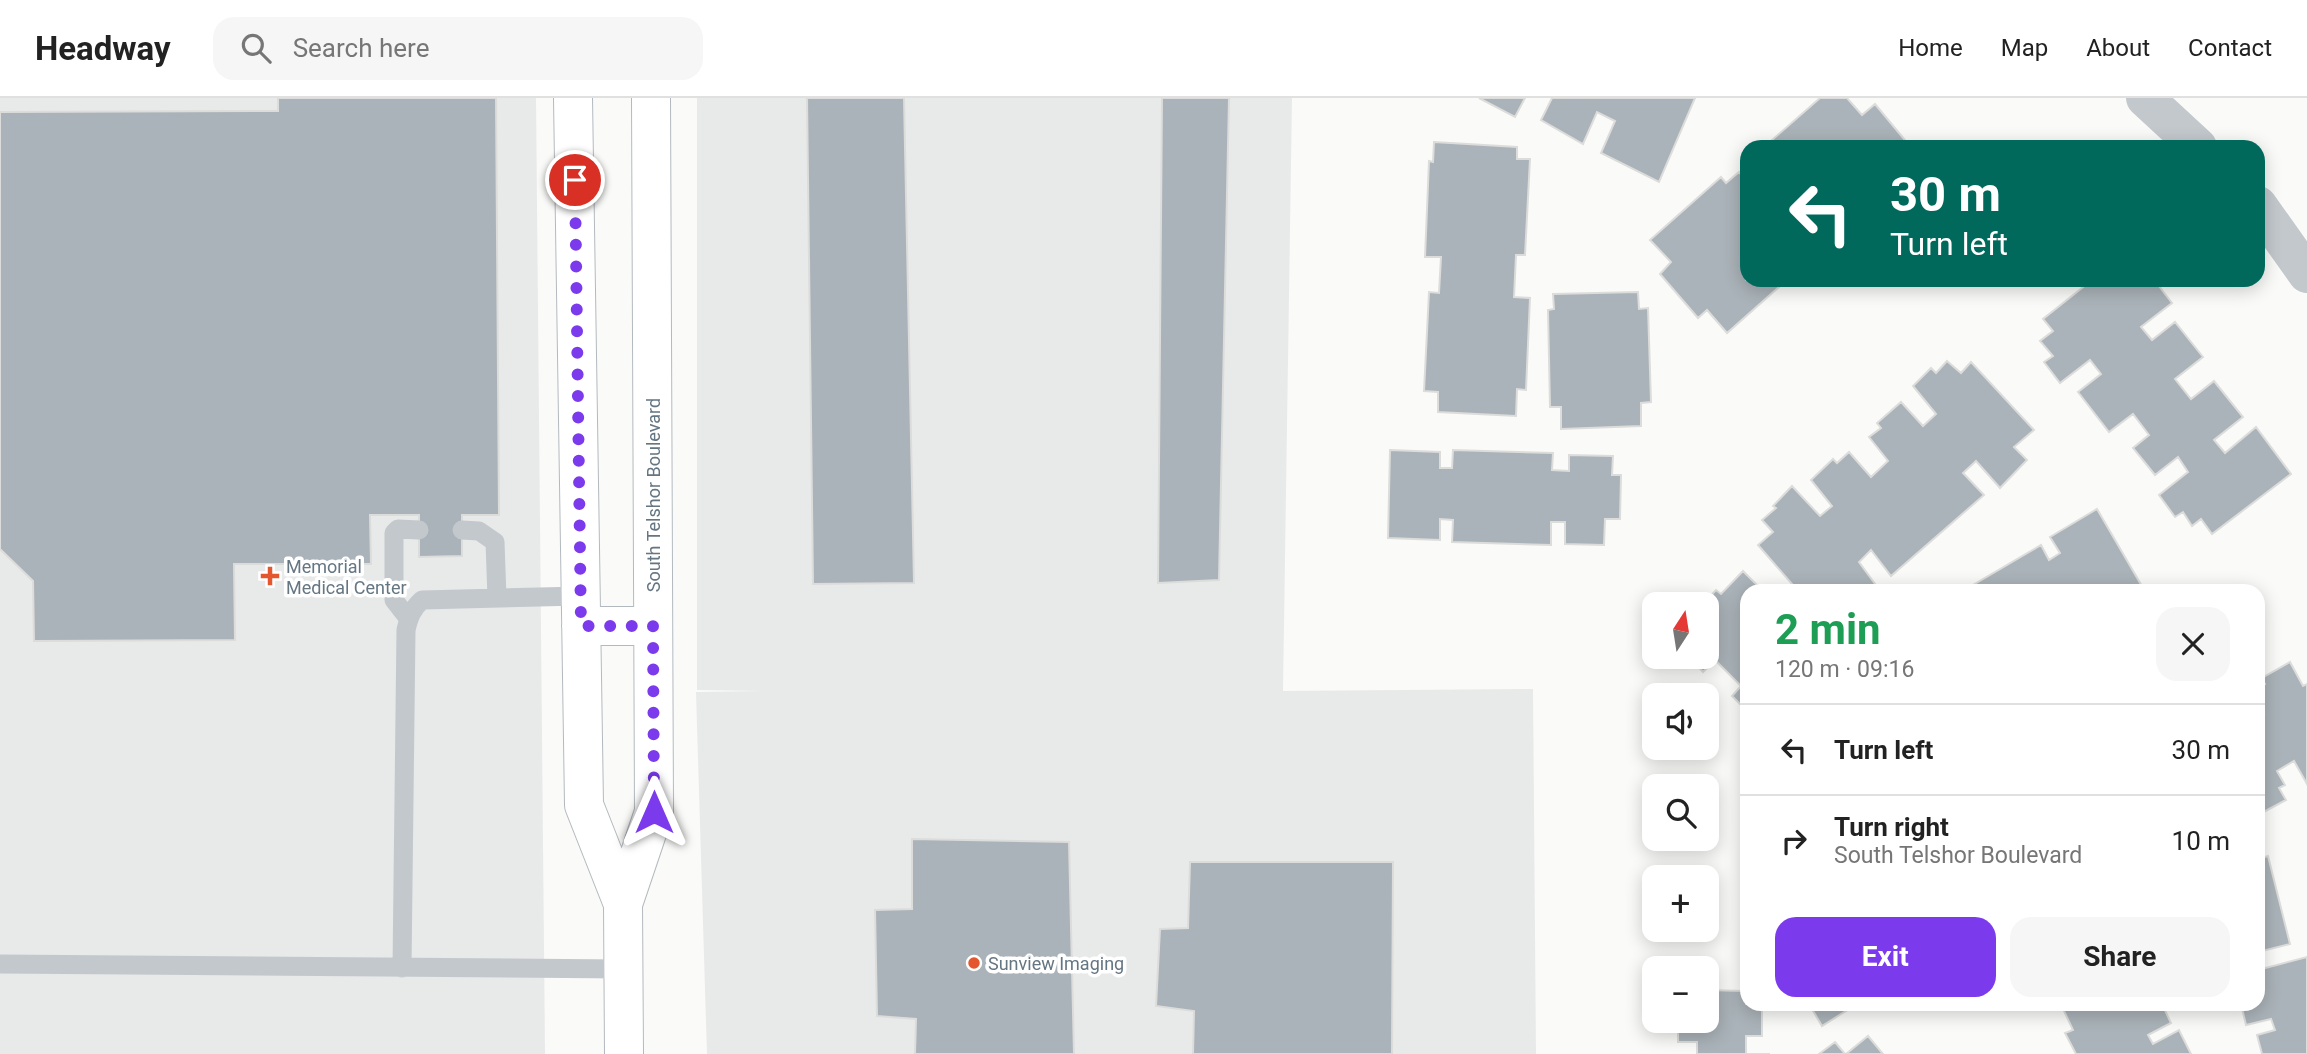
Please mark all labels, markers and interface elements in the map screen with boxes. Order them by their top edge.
search box [213,17,703,80]
text: Headway [35,29,171,68]
icon: search [237,29,275,67]
text: Search here [293,33,429,63]
text: Home [1898,34,1963,62]
text: Map [2001,34,2048,62]
text: About [2086,34,2150,62]
text: Contact [2188,34,2272,62]
pin [545,150,605,210]
icon: arrive [556,161,594,199]
text: 30 m [1890,166,2001,223]
icon: left [1775,168,1866,259]
text: Turn left [1890,225,2008,263]
street label: South Telshor Boulevard [643,398,664,592]
place label: Memorial Medical Center [286,556,407,598]
marker: Memorial Medical Center [260,566,280,586]
north arrow [1642,592,1718,668]
map controls [1642,592,1719,1033]
text: 2 min [1775,605,1881,654]
button: close [2156,607,2230,681]
text: 120 m · 09:16 [1775,656,1914,683]
button: sound [1642,683,1719,760]
icon: left [1775,731,1813,769]
text: Turn left [1834,735,1933,765]
text: 30 m [2172,735,2230,765]
button: search [1642,774,1719,851]
position arrow [617,775,691,849]
text: Turn right [1834,812,1949,842]
icon: right [1775,822,1813,860]
text: 10 m [2172,826,2230,856]
text: South Telshor Boulevard [1834,842,2082,869]
button: + [1642,865,1719,942]
button: Exit [1775,917,1996,997]
button: Share [2010,917,2230,997]
place label: Sunview Imaging [988,953,1124,974]
marker: Sunview Imaging [966,955,982,971]
button: − [1642,956,1719,1033]

